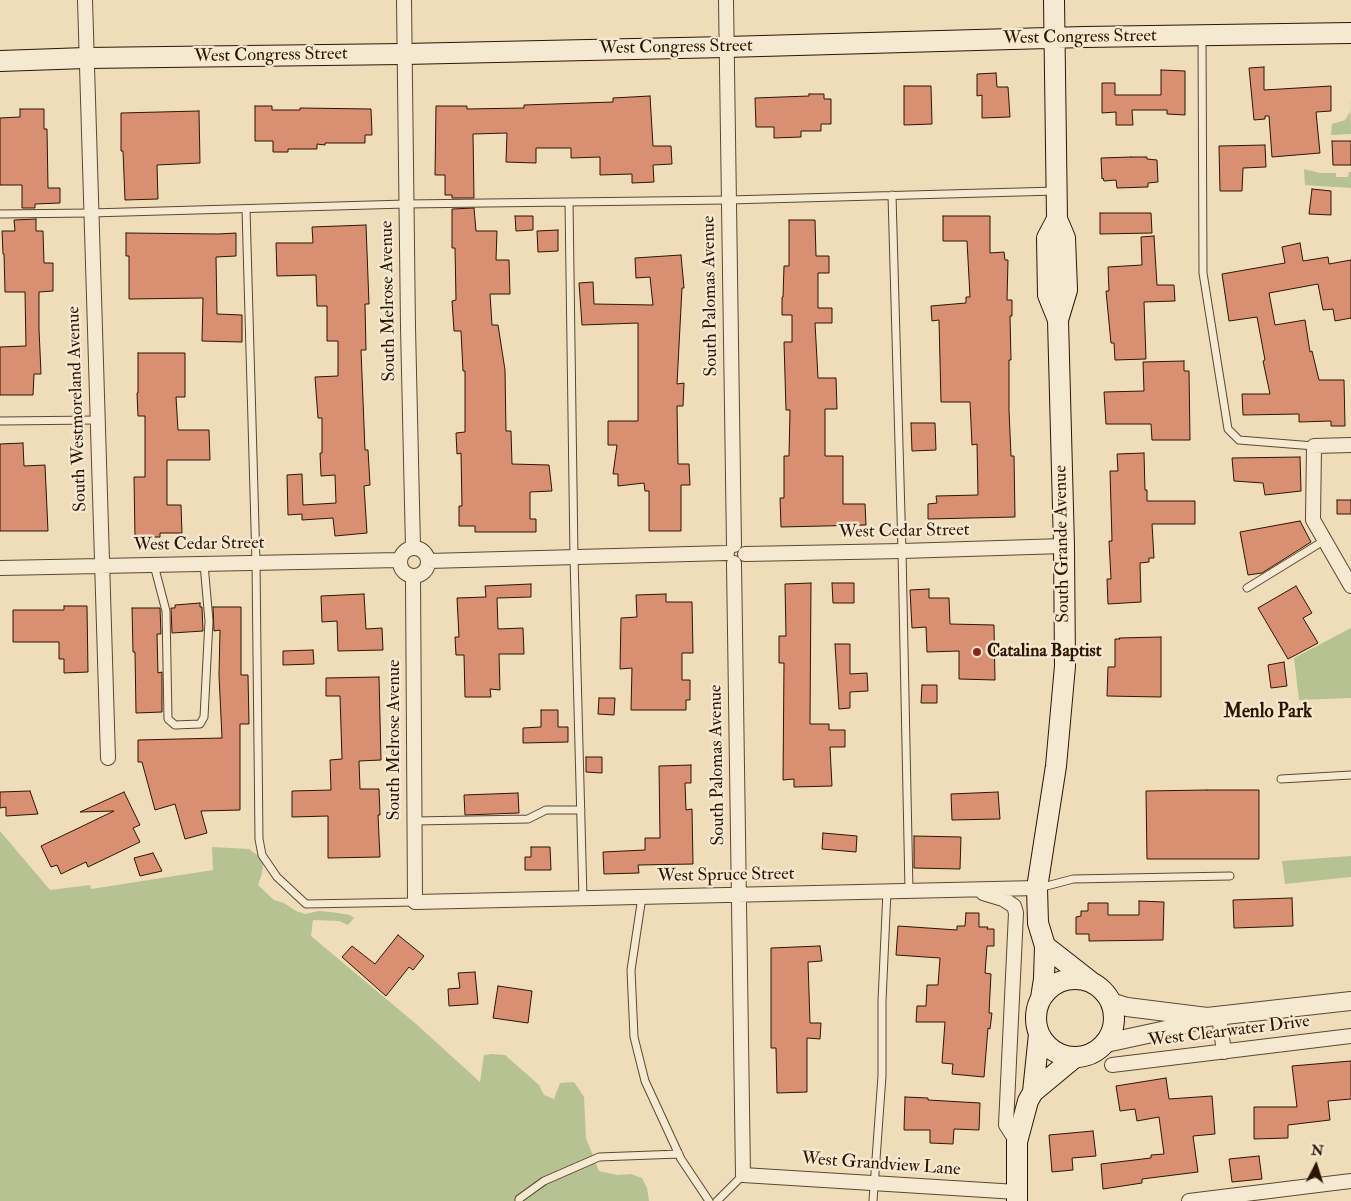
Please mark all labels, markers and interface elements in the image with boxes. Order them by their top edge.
street label: West Congress Street [1003,26,1157,50]
street label: West Congress Street [599,36,753,60]
street label: West Congress Street [194,44,348,68]
street label: South Palomas Avenue [699,215,723,377]
street label: South Melrose Avenue [377,220,401,382]
street label: South Westmoreland Avenue [64,306,92,512]
street label: South Grande Avenue [1051,465,1075,623]
street label: West Cedar Street [838,520,970,544]
street label: West Cedar Street [133,533,265,557]
place label: Catalina Baptist [987,641,1102,663]
marker: Catalina Baptist [971,646,983,658]
street label: South Melrose Avenue [384,659,406,821]
street label: South Palomas Avenue [706,684,730,846]
district label: Menlo Park [1224,702,1312,724]
street label: West Spruce Street [657,864,795,888]
street label: West Clearwater Drive [1147,1011,1311,1053]
north arrow [1291,1141,1341,1191]
text: N [1310,1142,1324,1160]
street label: West Grandview Lane [801,1149,961,1181]

